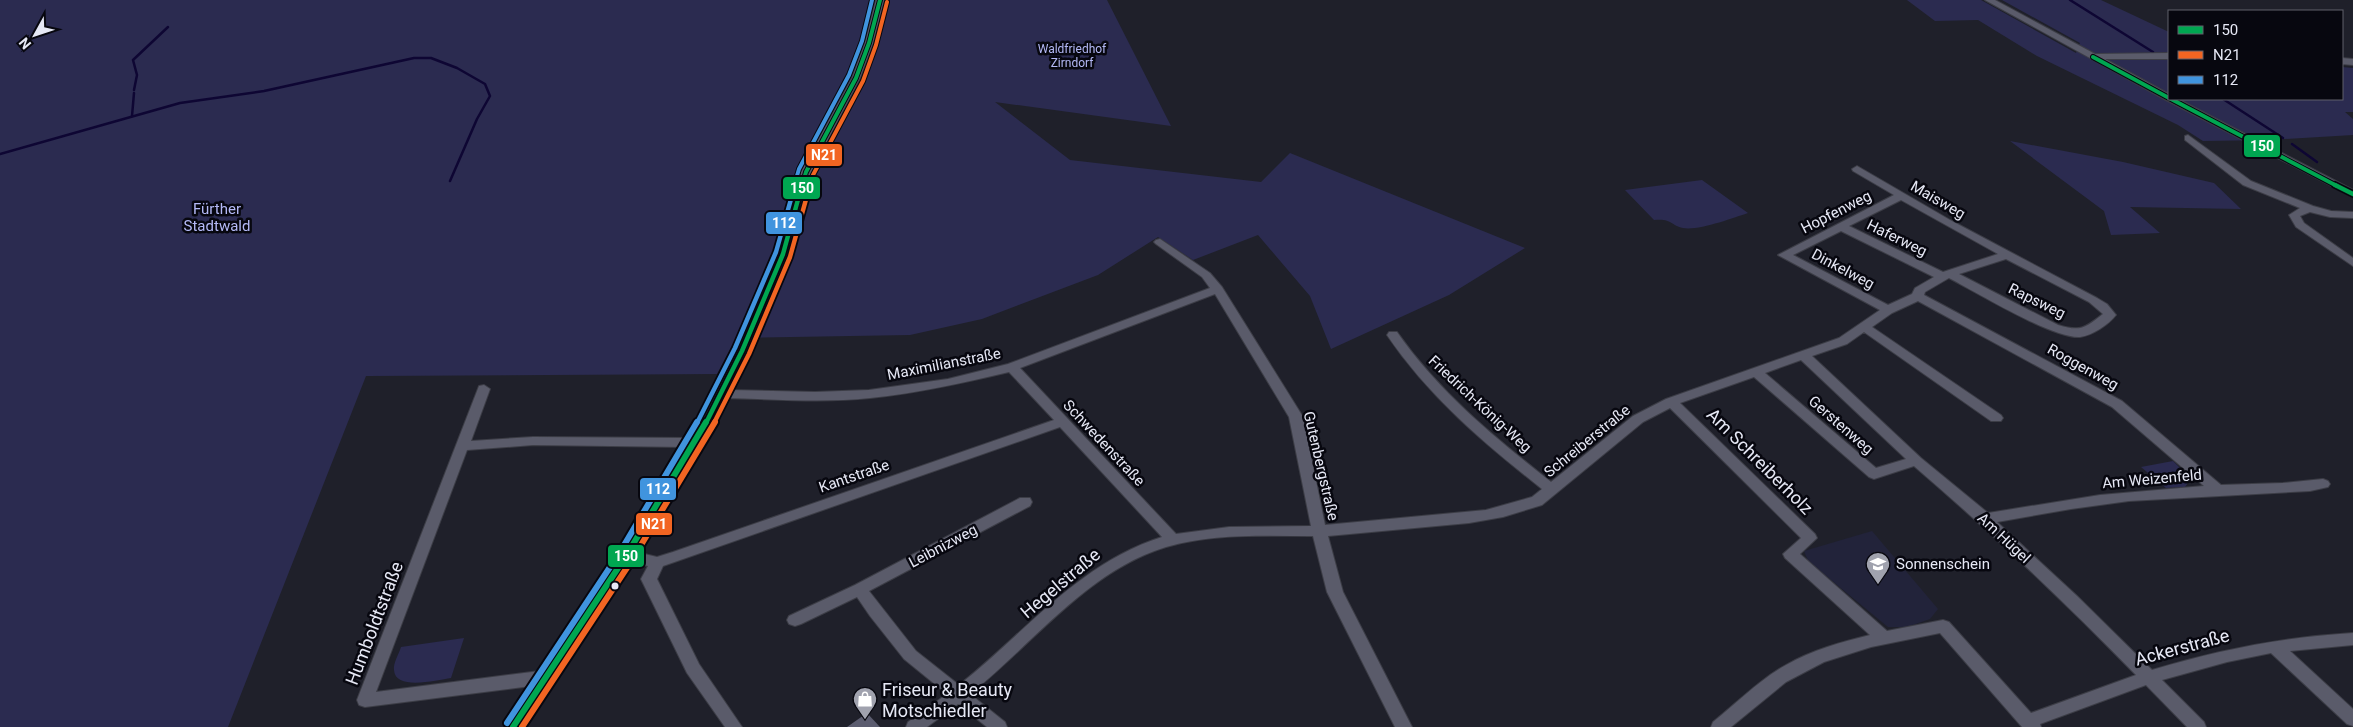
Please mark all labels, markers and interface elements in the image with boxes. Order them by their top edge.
north arrow [10,10,60,60]
legend [2168,10,2343,100]
text: 150 [2213,21,2238,39]
text: N [16,34,34,52]
park label: Waldfriedhof Zirndorf [1038,42,1107,70]
text: N21 [2213,46,2241,64]
text: 112 [2213,71,2238,89]
line badge: 150 [2243,134,2281,158]
text: 150 [2250,138,2274,154]
line badge: N21 [805,143,843,167]
text: N21 [811,147,837,163]
line badge: 150 [782,176,821,200]
street label: Maisweg [1907,177,1969,223]
text: 150 [790,180,814,196]
street label: Hopfenweg [1798,187,1874,237]
park label: Fürther Stadtwald [184,200,250,235]
line badge: 112 [765,211,803,235]
text: 112 [772,215,796,231]
street label: Haferweg [1864,216,1930,260]
street label: Dinkelweg [1809,245,1877,293]
street label: Rapsweg [2006,279,2068,323]
street label: Roggenweg [2044,340,2122,394]
street label: Maximilianstraße [886,344,1002,384]
street label: Friedrich-König-Weg [1425,352,1535,456]
street label: Gerstenweg [1805,392,1877,458]
street label: Schwedenstraße [1059,396,1149,490]
street label: Schreiberstraße [1540,401,1634,481]
street label: Am Schreiberholz [1703,404,1817,518]
street label: Gutenbergstraße [1300,409,1342,523]
street label: Kantstraße [816,456,892,496]
street label: Am Weizenfeld [2101,466,2203,492]
line badge: 112 [639,477,677,501]
text: 112 [646,481,670,497]
street label: Am Hügel [1974,509,2034,567]
line badge: N21 [635,512,673,536]
text: N21 [641,516,667,532]
street label: Leibnizweg [906,520,980,572]
line badge: 150 [607,544,645,568]
street label: Hegelstraße [1016,544,1104,622]
text: 150 [614,548,638,564]
school or university icon: Sonnenschein [1865,551,1891,585]
place label: Sonnenschein [1896,555,1990,573]
street label: Humboldtstraße [341,558,407,688]
unlabelled marker [610,581,620,591]
street label: Ackerstraße [2133,624,2231,670]
place label: Friseur & Beauty Motschiedler [882,679,1013,721]
shop icon: Friseur & Beauty Motschiedler [852,686,878,720]

